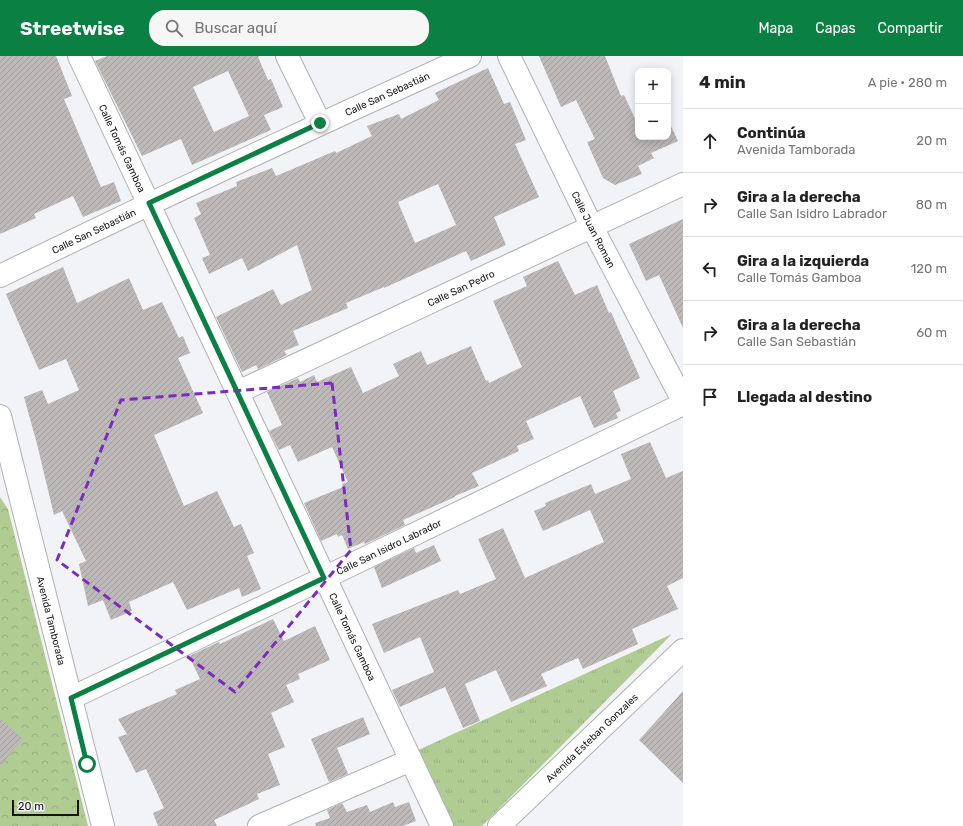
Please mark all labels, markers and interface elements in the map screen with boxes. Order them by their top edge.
search box [149,10,429,46]
text: Streetwise [20,17,125,40]
icon: search [163,17,185,39]
text: Buscar aquí [195,19,277,37]
text: Mapa [758,20,793,37]
text: Capas [815,20,856,37]
text: Compartir [878,20,943,37]
map controls [635,68,671,140]
button: + [635,68,671,104]
street label: Calle San Sebastián [343,70,432,119]
text: 4 min [699,72,746,92]
text: A pie · 280 m [868,75,947,90]
street label: Calle Tomás Gamboa [96,103,147,195]
button: − [635,104,671,140]
route end [311,114,329,132]
text: Continúa [737,124,806,142]
icon: ahead [699,130,721,152]
text: 20 m [916,133,947,148]
text: Avenida Tamborada [737,142,856,157]
text: Gira a la derecha [737,188,861,206]
street label: Calle Juan Roman [569,190,617,270]
icon: right [699,194,721,216]
text: 80 m [916,197,947,212]
street label: Calle San Sebastián [50,206,138,257]
text: Calle San Isidro Labrador [737,206,887,221]
text: Gira a la izquierda [737,252,869,270]
icon: left [699,258,721,280]
text: 120 m [911,261,947,276]
street label: Calle San Pedro [426,268,497,310]
text: Calle Tomás Gamboa [737,270,862,285]
text: Gira a la derecha [737,316,861,334]
icon: right [699,322,721,344]
text: 60 m [916,325,947,340]
text: Calle San Sebastián [737,334,856,349]
icon: arrive [699,386,721,408]
text: Llegada al destino [737,388,872,406]
street label: Calle San Isidro Labrador [335,517,444,578]
street label: Avenida Tamborada [34,575,67,667]
street label: Calle Tomás Gamboa [326,591,378,683]
street label: Avenida Esteban Gonzales [544,691,641,785]
route start [78,755,96,773]
scale bar [12,798,79,817]
text: 20 m [18,800,44,813]

